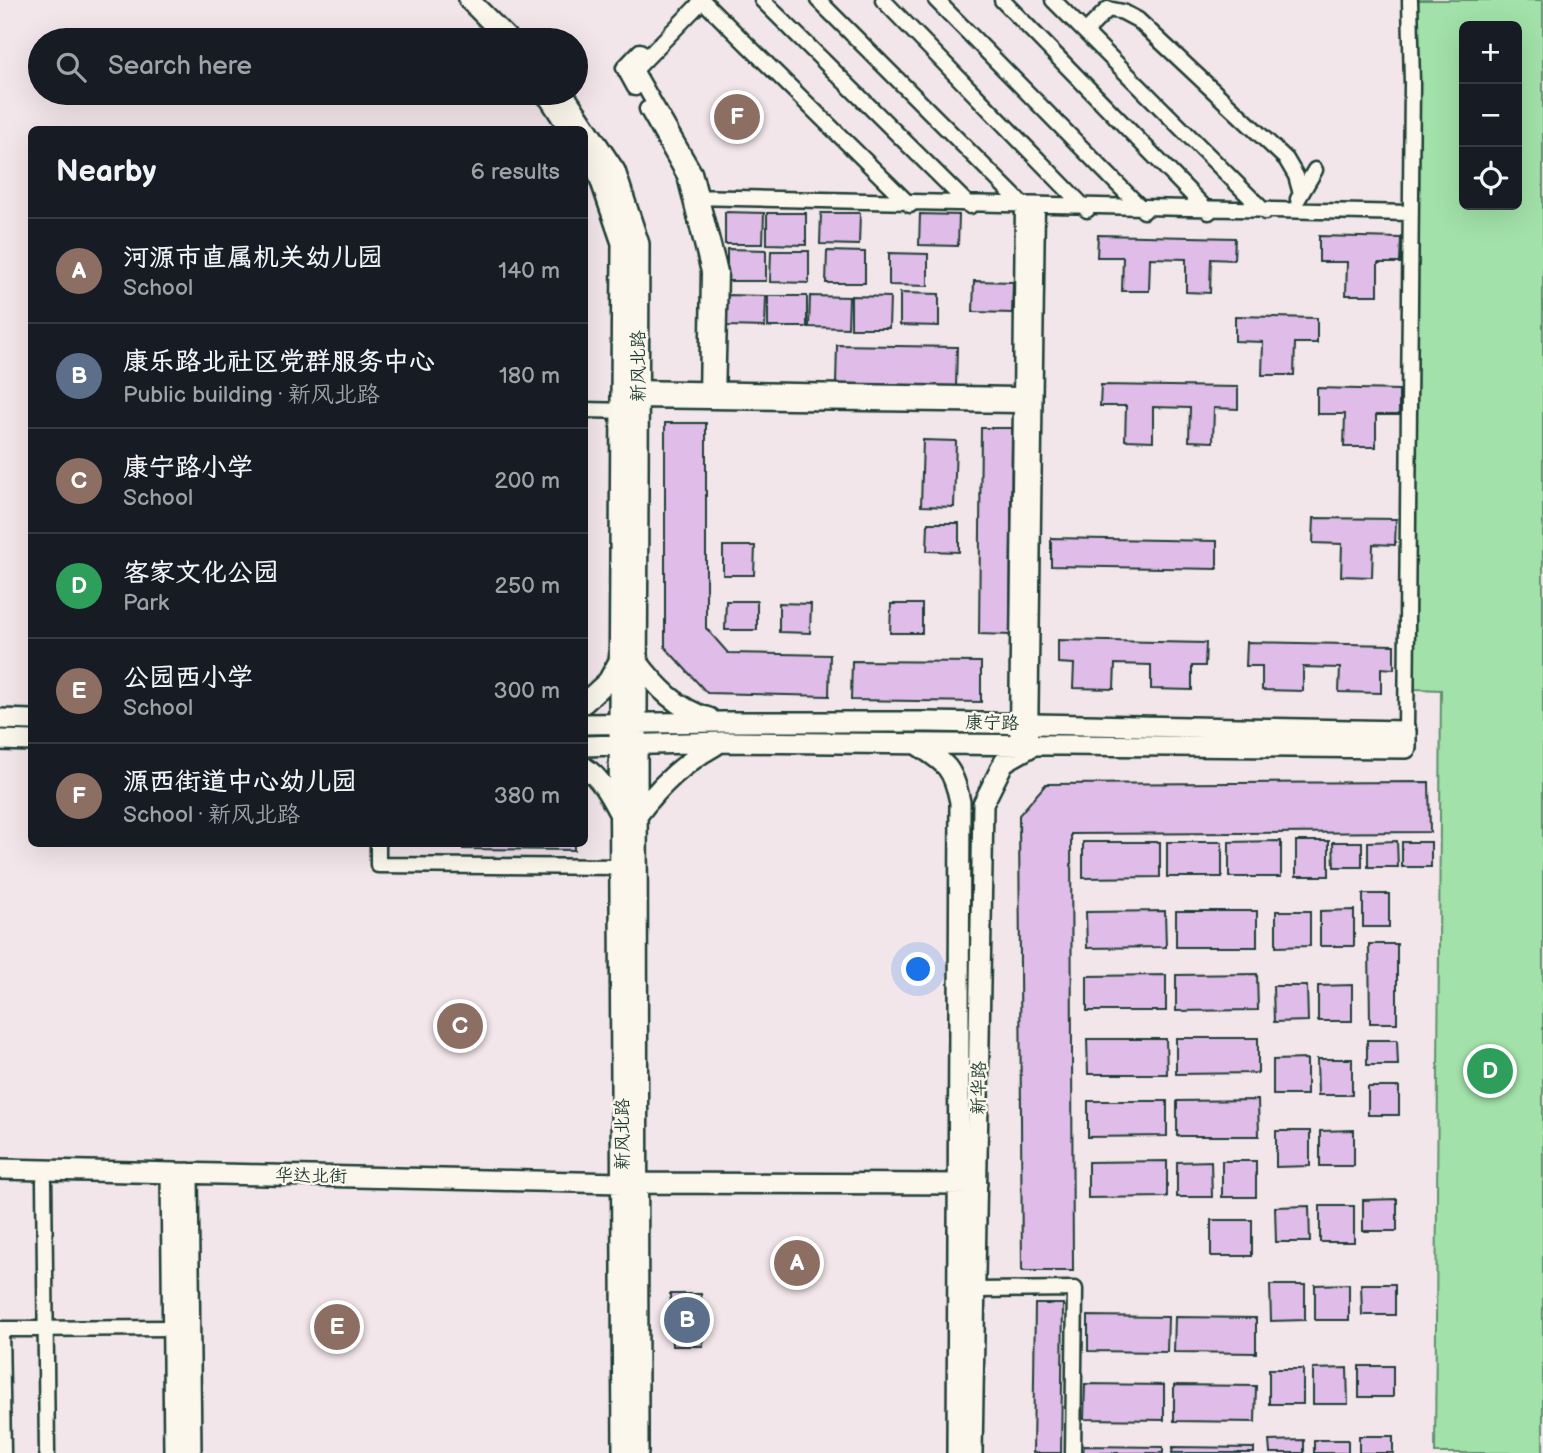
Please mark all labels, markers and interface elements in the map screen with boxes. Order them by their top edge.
map controls [1459,21,1522,210]
button: + [1459,21,1522,84]
search box [28,28,588,105]
icon: search [52,48,90,86]
text: Search here [108,51,252,82]
button: − [1459,84,1522,147]
pin: F [714,91,760,143]
button: locate [1459,147,1522,210]
text: Nearby [56,154,156,190]
text: 6 results [471,158,560,186]
text: 河源市直属机关幼儿园 [123,243,383,274]
text: A [72,257,86,285]
text: 140 m [498,257,560,285]
text: School [123,274,193,302]
street label: 新风北路 [628,330,649,402]
text: 康乐路北社区党群服务中心 [123,347,435,378]
text: B [71,362,87,390]
text: 180 m [499,362,560,390]
text: Public building · 新风北路 [123,381,380,409]
text: 康宁路小学 [123,453,253,484]
text: C [71,467,87,495]
text: 200 m [494,467,560,495]
text: School [123,484,193,512]
text: 客家文化公园 [123,558,279,589]
text: D [71,572,87,600]
text: 250 m [494,572,560,600]
text: Park [123,589,169,617]
text: 公园西小学 [123,663,253,694]
text: E [72,677,86,705]
text: 300 m [494,677,560,705]
text: School [123,694,193,722]
street label: 康宁路 [965,712,1019,734]
text: 源西街道中心幼儿园 [123,767,357,798]
text: F [72,782,86,810]
text: 380 m [494,782,560,810]
text: School · 新风北路 [123,801,300,829]
your location [901,952,935,986]
pin: C [437,1000,483,1052]
pin: D [1467,1045,1513,1097]
street label: 新华路 [968,1061,990,1115]
street label: 新风北路 [612,1098,633,1170]
street label: 华达北街 [275,1165,347,1187]
pin: A [774,1237,820,1289]
pin: B [664,1294,710,1346]
pin: E [314,1301,360,1353]

